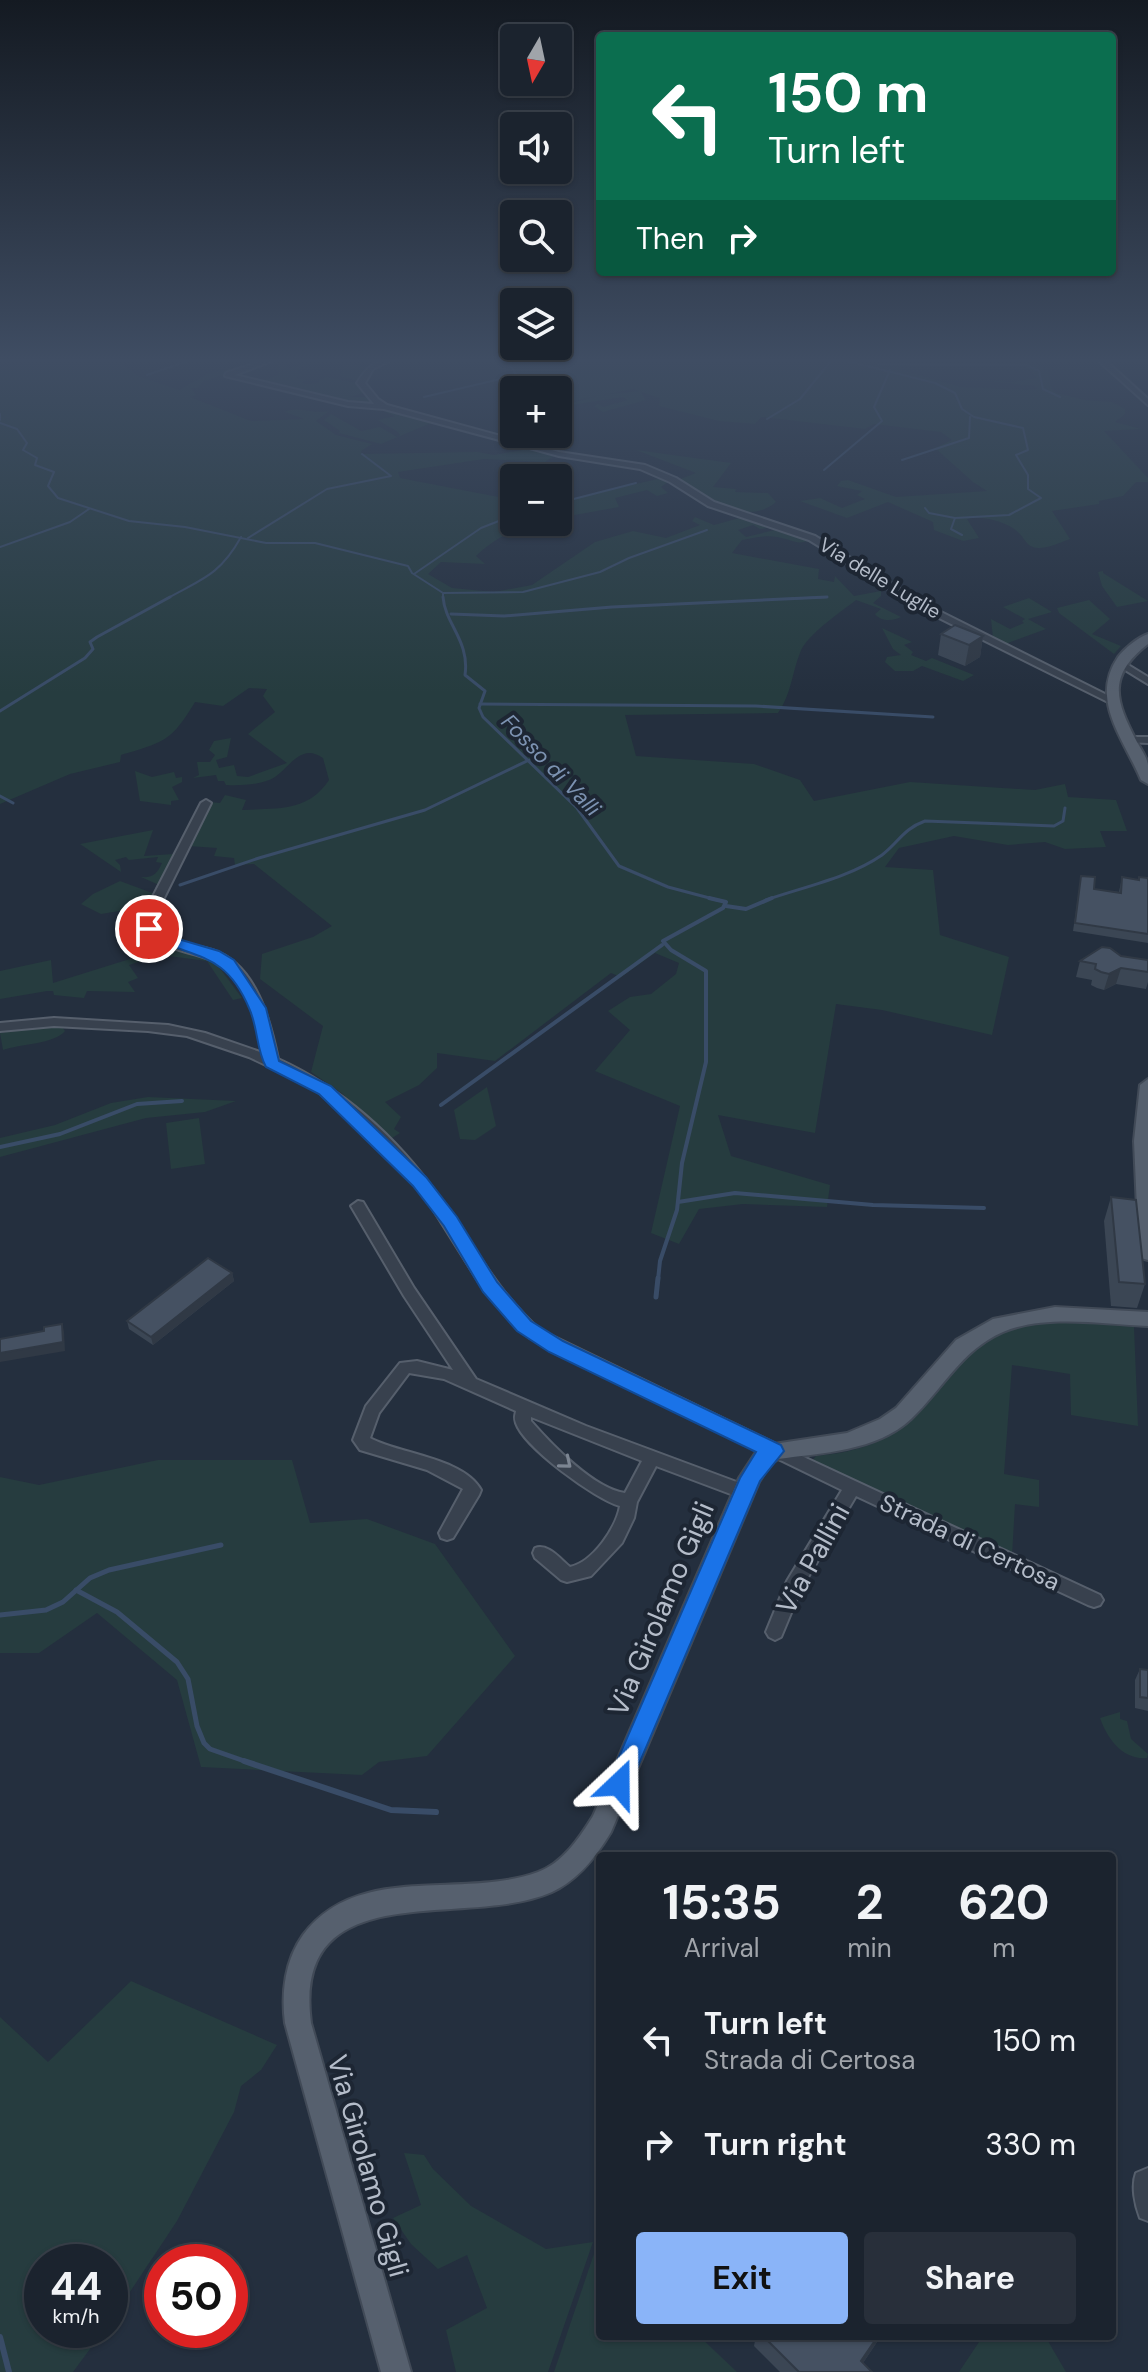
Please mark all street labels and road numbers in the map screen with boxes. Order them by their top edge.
street label: Via delle Luglie [814,531,946,625]
street label: Strada di Certosa [875,1487,1065,1597]
street label: Via Girolamo Gigli [599,1496,723,1722]
street label: Via Pallini [767,1497,859,1621]
street label: Via Girolamo Gigli [319,2051,417,2281]

